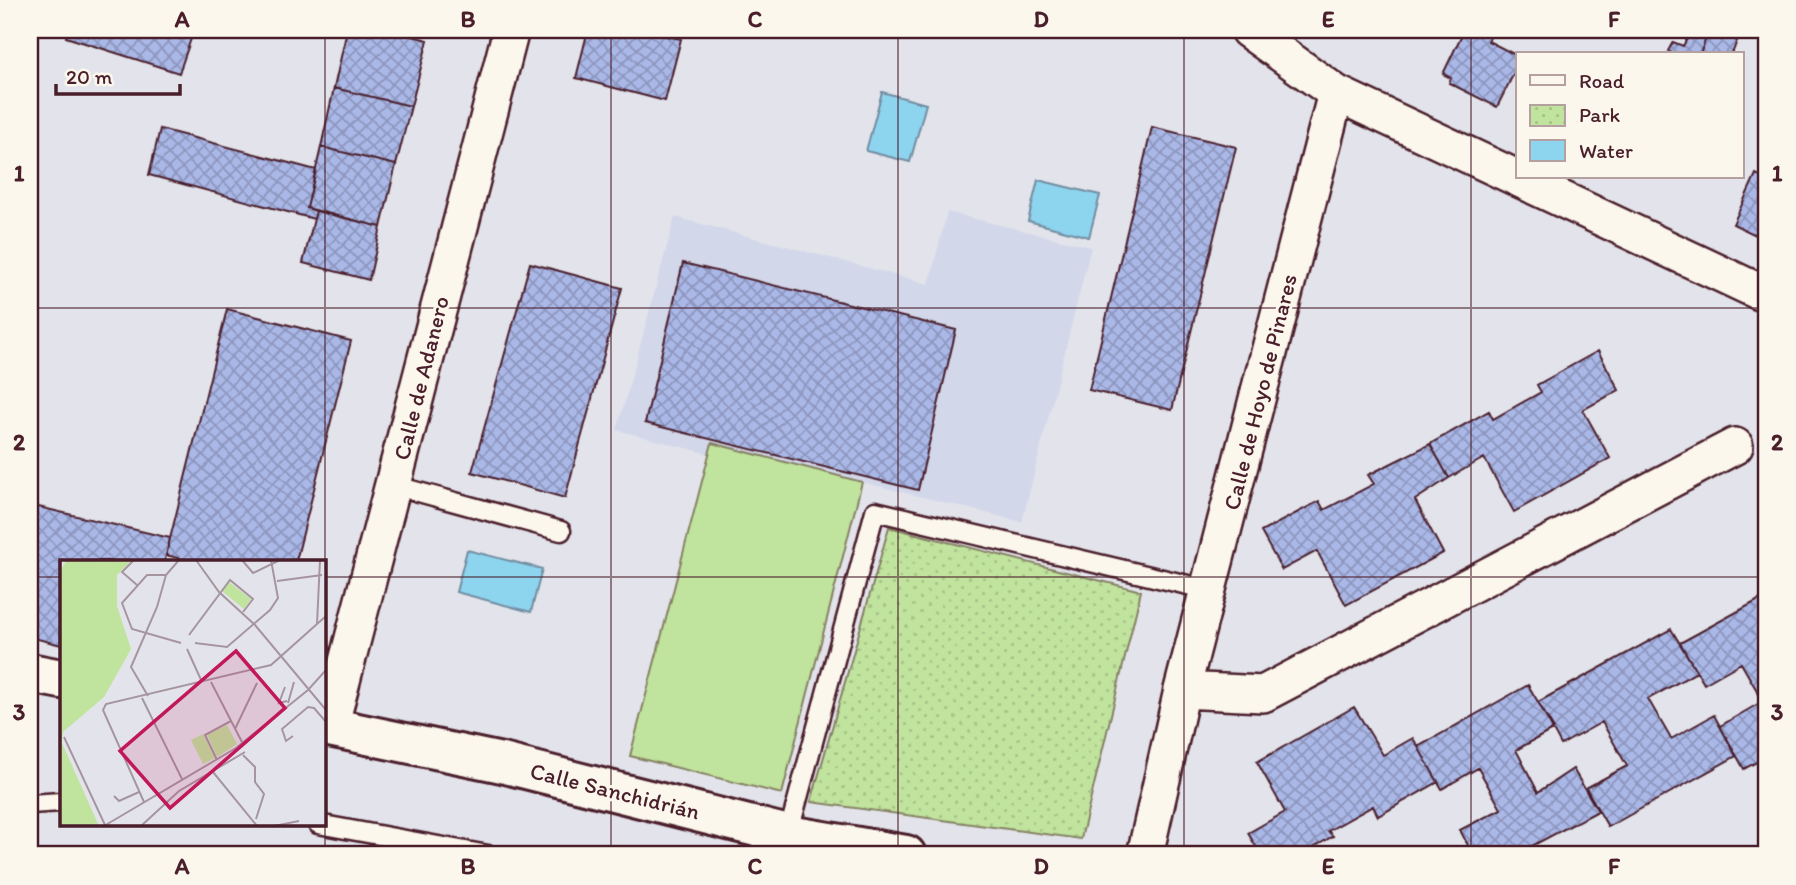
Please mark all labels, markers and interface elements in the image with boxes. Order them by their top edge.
text: A [174,5,190,33]
text: B [461,5,476,33]
text: C [748,5,763,33]
text: D [1033,5,1049,33]
text: E [1322,5,1335,33]
text: F [1608,5,1621,33]
scale bar [56,52,180,96]
legend [1516,52,1744,178]
text: 20 m [66,64,113,89]
text: Road [1579,68,1625,93]
text: Park [1579,102,1621,127]
text: Water [1579,138,1633,163]
text: 1 [14,159,25,187]
text: 1 [1772,159,1783,187]
street label: Calle de Hoyo de Pinares [1217,271,1303,513]
street label: Calle de Adanero [387,293,455,463]
text: 2 [13,428,26,456]
text: 2 [1771,428,1784,456]
inset map [60,560,326,826]
text: 3 [13,698,26,726]
text: 3 [1771,698,1784,726]
street label: Calle Sanchidrián [527,756,703,826]
text: A [174,852,190,880]
text: B [461,852,476,880]
text: C [748,852,763,880]
text: D [1033,852,1049,880]
text: E [1322,852,1335,880]
text: F [1608,852,1621,880]

